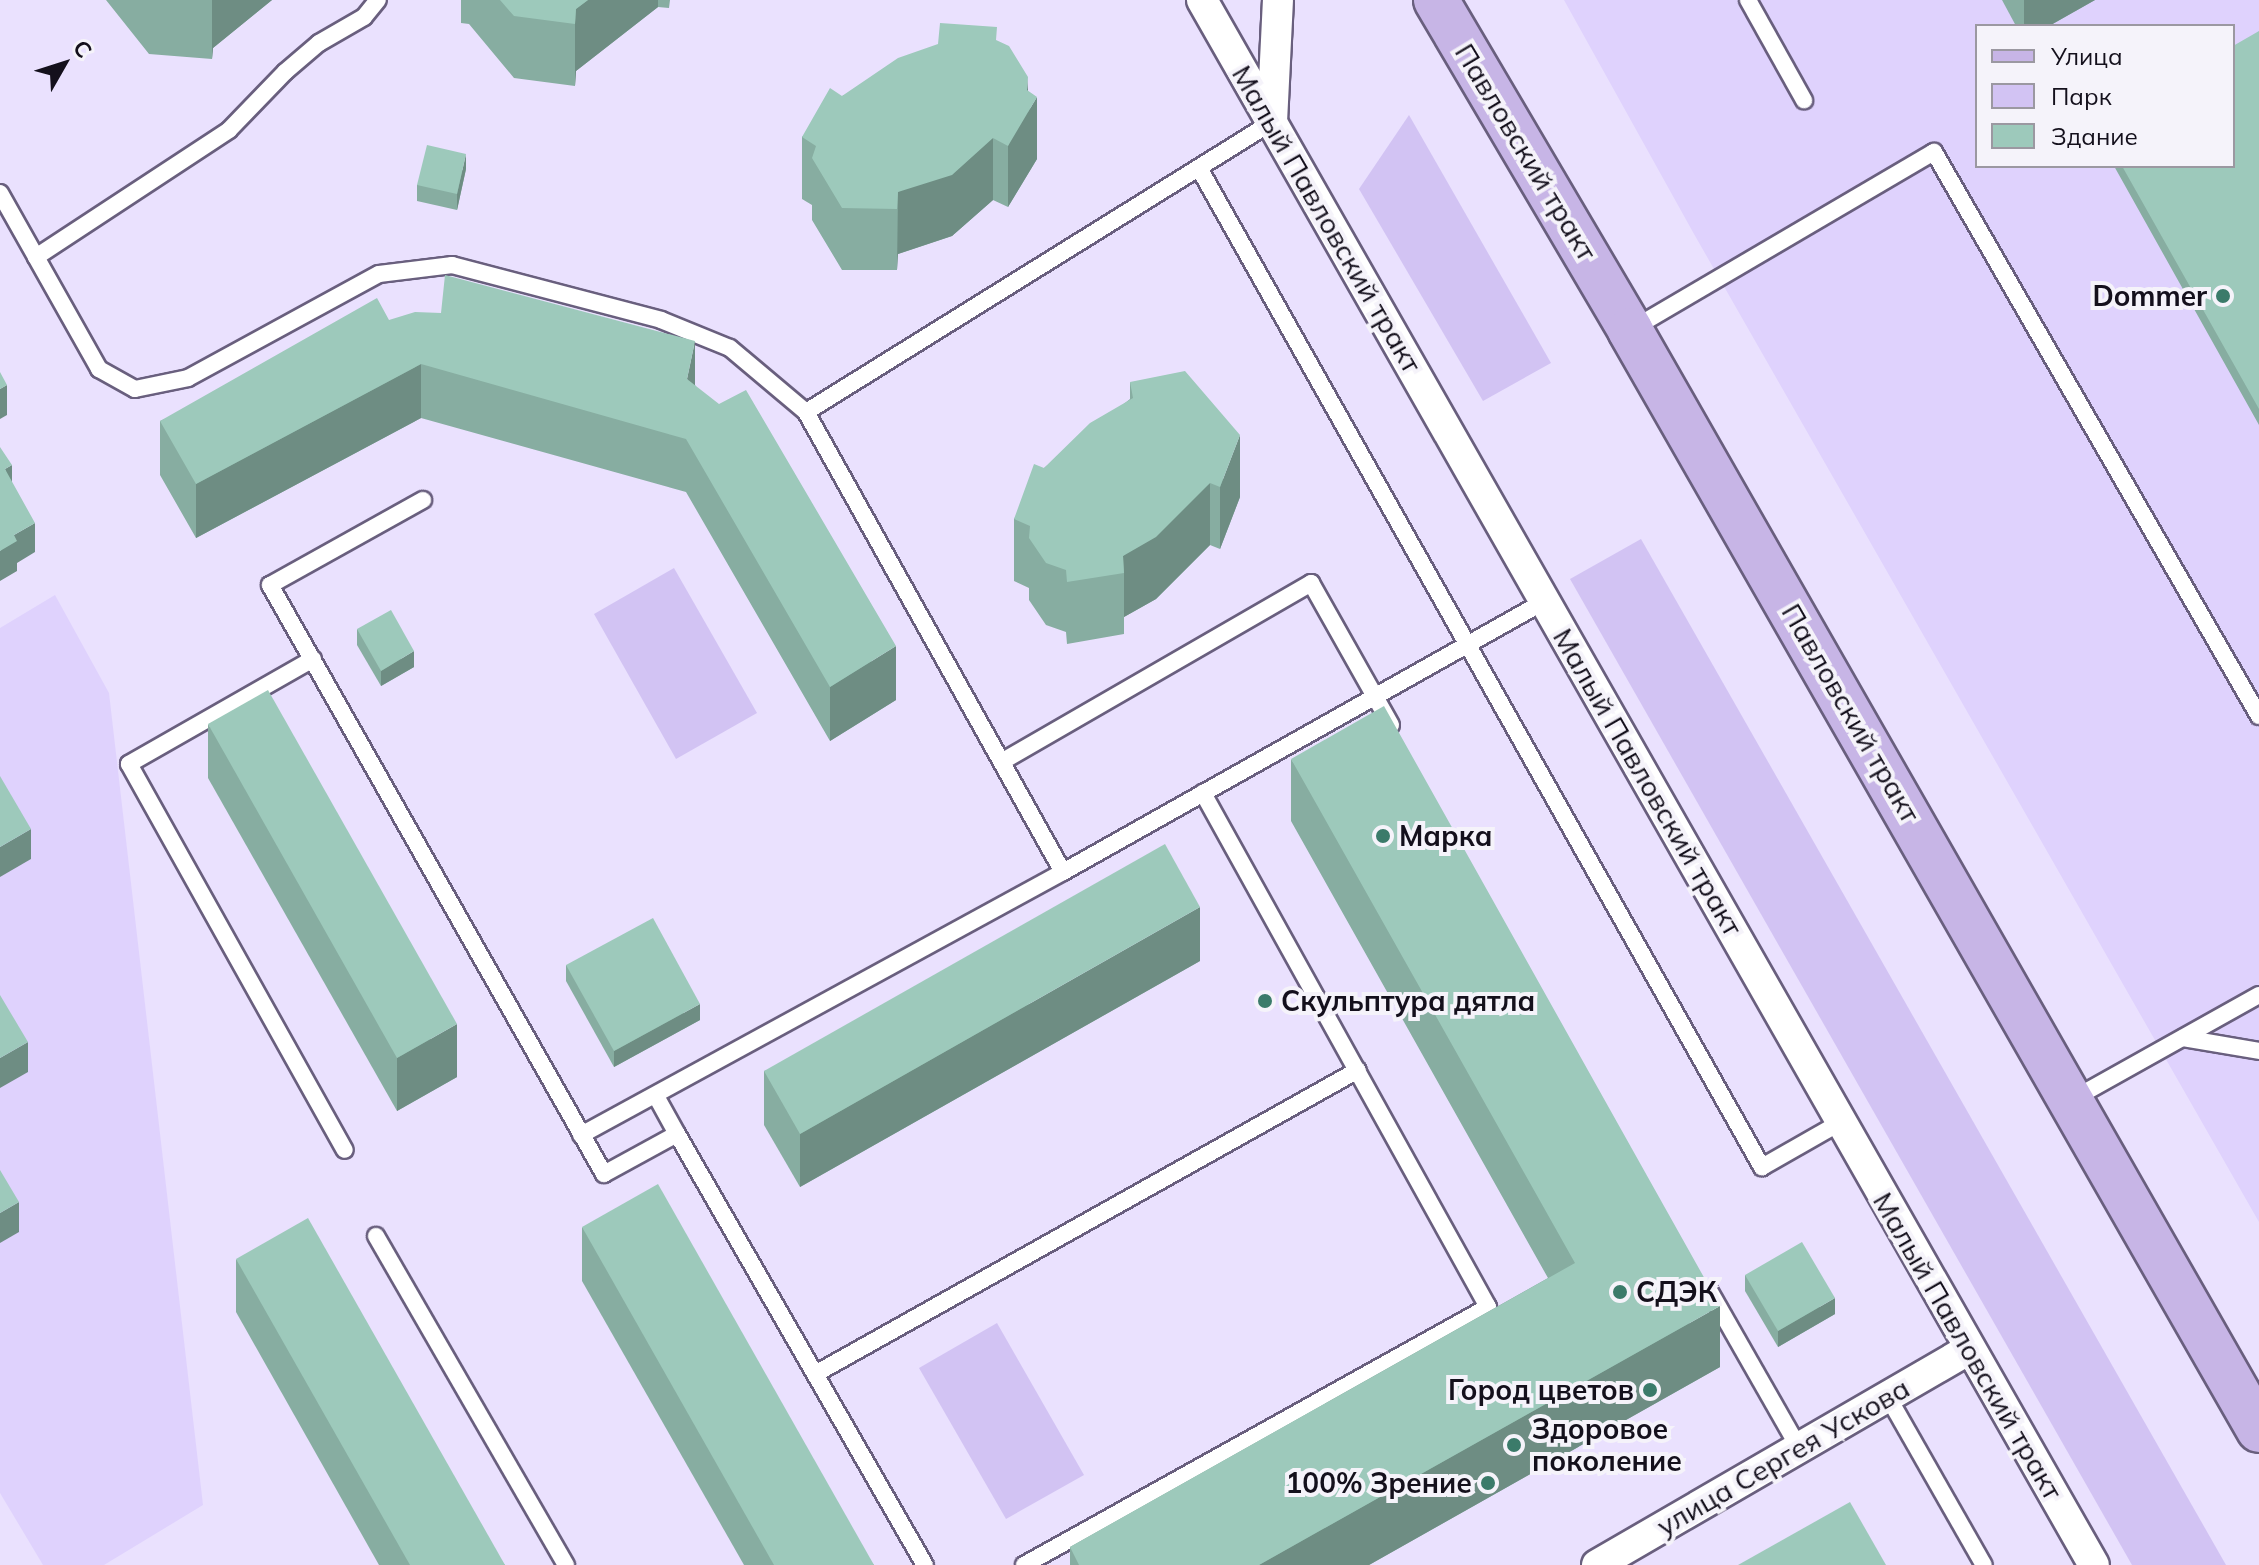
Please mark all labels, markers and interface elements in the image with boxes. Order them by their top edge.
north arrow [24,24,104,104]
legend [1975,24,2235,168]
text: С [67,34,98,64]
street label: Павловский тракт [1448,37,1604,267]
text: Улица [2051,41,2123,71]
street label: Малый Павловский тракт [1225,59,1429,379]
text: Парк [2051,81,2112,111]
text: Здание [2051,121,2138,151]
place label: Dommer [2092,279,2207,313]
marker: Dommer [2214,287,2232,305]
street label: Павловский тракт [1775,598,1927,828]
street label: Малый Павловский тракт [1546,622,1750,942]
place label: Марка [1399,819,1493,853]
marker: Марка [1374,827,1392,845]
place label: Скульптура дятла [1281,984,1535,1018]
marker: Скульптура дятла [1256,992,1274,1010]
street label: Малый Павловский тракт [1866,1186,2070,1506]
place label: СДЭК [1636,1275,1717,1309]
marker: СДЭК [1611,1283,1629,1301]
street label: улица Сергея Ускова [1651,1371,1915,1543]
place label: Город цветов [1448,1373,1634,1407]
marker: Город цветов [1641,1381,1659,1399]
place label: Здоровое поколение [1532,1412,1682,1478]
marker: Здоровое поколение [1503,1434,1525,1456]
place label: 100% Зрение [1286,1466,1472,1500]
marker: 100% Зрение [1479,1474,1497,1492]

